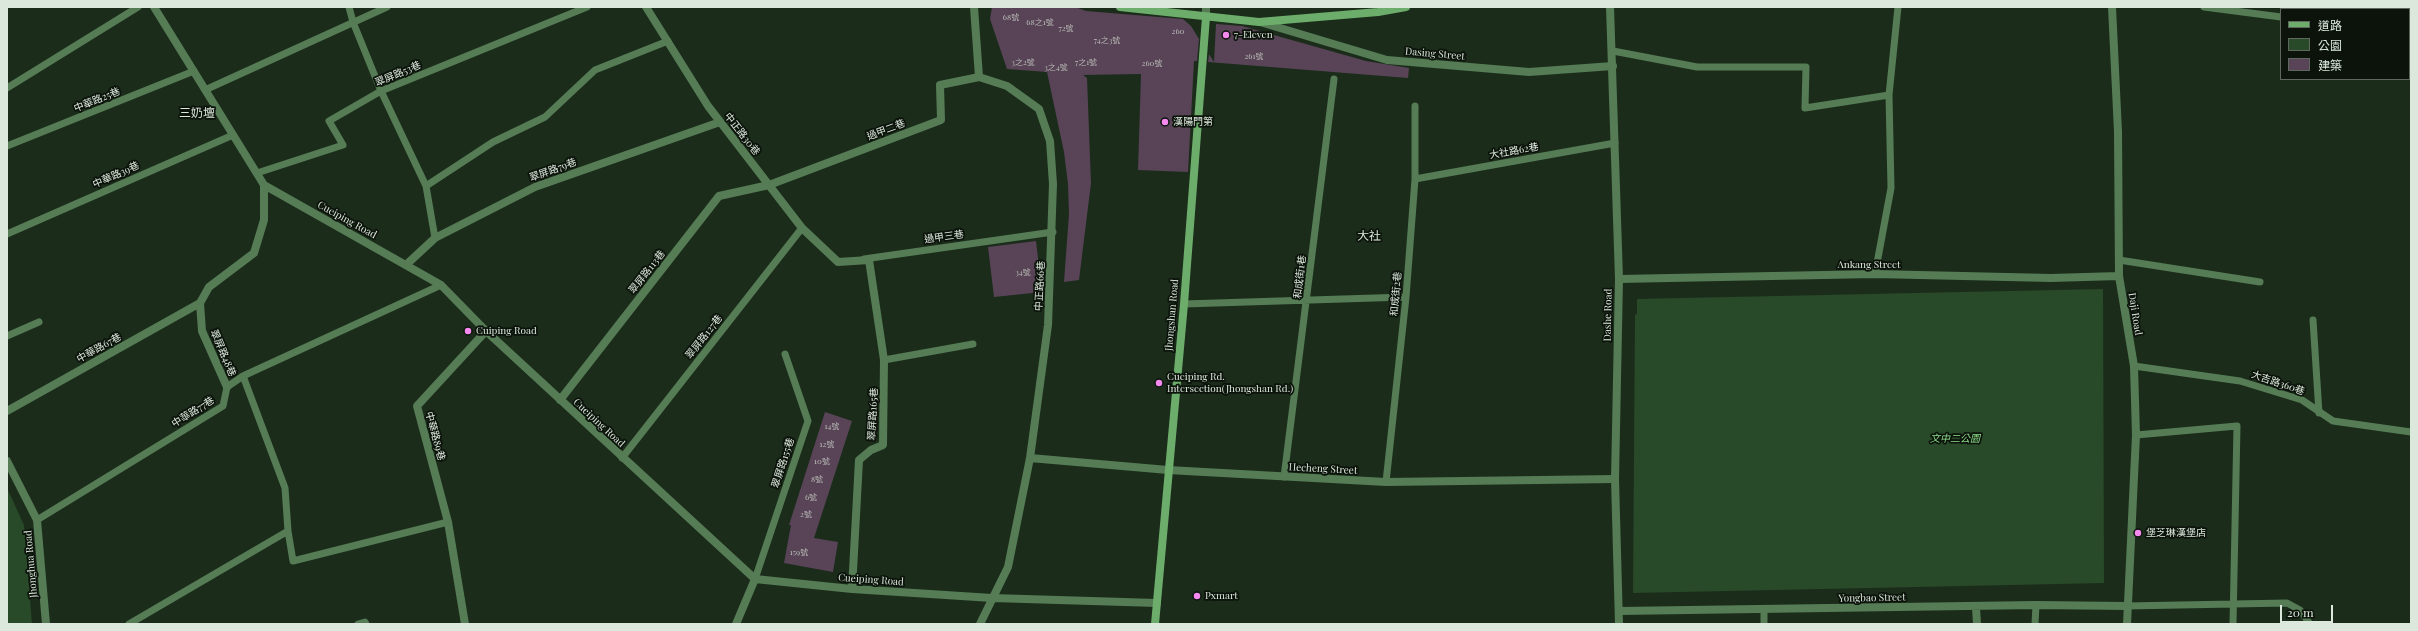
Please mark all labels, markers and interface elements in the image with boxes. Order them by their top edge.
legend [2280,8,2410,80]
house number: 68號 [1003,12,1019,22]
house number: 68之1號 [1026,17,1054,27]
text: 道路 [2318,17,2342,33]
house number: 72號 [1058,23,1074,33]
house number: 260 [1172,26,1184,36]
place label: 7-Eleven [1234,29,1273,41]
marker: 7-Eleven [1221,30,1231,40]
house number: 74之3號 [1094,35,1120,45]
text: 公園 [2318,37,2342,53]
street label: Dasing Street [1405,45,1465,63]
house number: 261號 [1245,51,1263,61]
house number: 3之2號 [1011,57,1035,67]
house number: 7之1號 [1075,57,1097,67]
text: 建築 [2318,57,2342,73]
house number: 260號 [1142,58,1162,68]
street label: 翠屏路53巷 [373,59,423,89]
house number: 3之4號 [1044,62,1068,72]
street label: 中華路25巷 [72,85,122,115]
district label: 三奶壇 [179,106,215,120]
street label: 中正路30巷 [722,110,762,158]
place label: 漢陽門第 [1173,116,1213,128]
street label: 過甲二巷 [865,117,907,143]
marker: 漢陽門第 [1160,117,1170,127]
street label: 大社路62巷 [1488,141,1540,161]
street label: 翠屏路79巷 [528,156,578,184]
street label: 中華路39巷 [91,159,141,191]
street label: Cueiping Road [315,199,379,241]
street label: 過甲三巷 [923,228,965,246]
district label: 大社 [1357,229,1381,243]
street label: 翠屏路113巷 [626,248,668,296]
street label: 和成街1巷 [1291,255,1309,299]
street label: Ankang Street [1837,259,1901,271]
street label: 中正路66巷 [1033,261,1047,311]
house number: 34號 [1015,267,1031,277]
street label: 和成街2巷 [1388,271,1404,317]
street label: Jhongshan Road [1163,279,1181,351]
street label: Dashe Road [1602,288,1614,342]
street label: Daji Road [2126,292,2144,336]
street label: 翠屏路127巷 [683,313,725,361]
place label: Cuiping Road [476,325,537,337]
marker: Cuiping Road [463,326,473,336]
street label: 翠屏路48巷 [208,328,238,378]
street label: 中華路67巷 [75,331,123,365]
street label: 大吉路360巷 [2250,368,2306,398]
place label: Cueiping Rd. Intersection(Jhongshan Rd.) [1167,371,1293,394]
marker: Cueiping Rd. Intersection(Jhongshan Rd.) [1154,378,1164,388]
street label: 翠屏路165巷 [866,387,880,441]
street label: 中華路77巷 [169,394,217,430]
street label: Cueiping Road [571,396,627,450]
street label: 中華路89巷 [423,410,447,462]
house number: 14號 [825,421,839,431]
park label: 文中二公園 [1930,433,1980,445]
street label: 翠屏路155巷 [769,436,797,490]
house number: 12號 [820,439,834,449]
house number: 10號 [814,456,830,466]
street label: Hecheng Street [1288,461,1358,477]
house number: 8號 [811,474,823,484]
house number: 6號 [805,492,817,502]
house number: 2號 [800,509,812,519]
place label: 堡芝琳漢堡店 [2146,527,2206,539]
marker: 堡芝琳漢堡店 [2133,528,2143,538]
street label: Jhonghua Road [22,530,40,598]
house number: 159號 [790,547,808,557]
street label: Cueiping Road [838,572,904,588]
place label: Pxmart [1205,590,1238,602]
marker: Pxmart [1192,591,1202,601]
street label: Yongbao Street [1838,591,1906,605]
scale bar [2282,597,2335,623]
text: 20 m [2287,604,2314,620]

